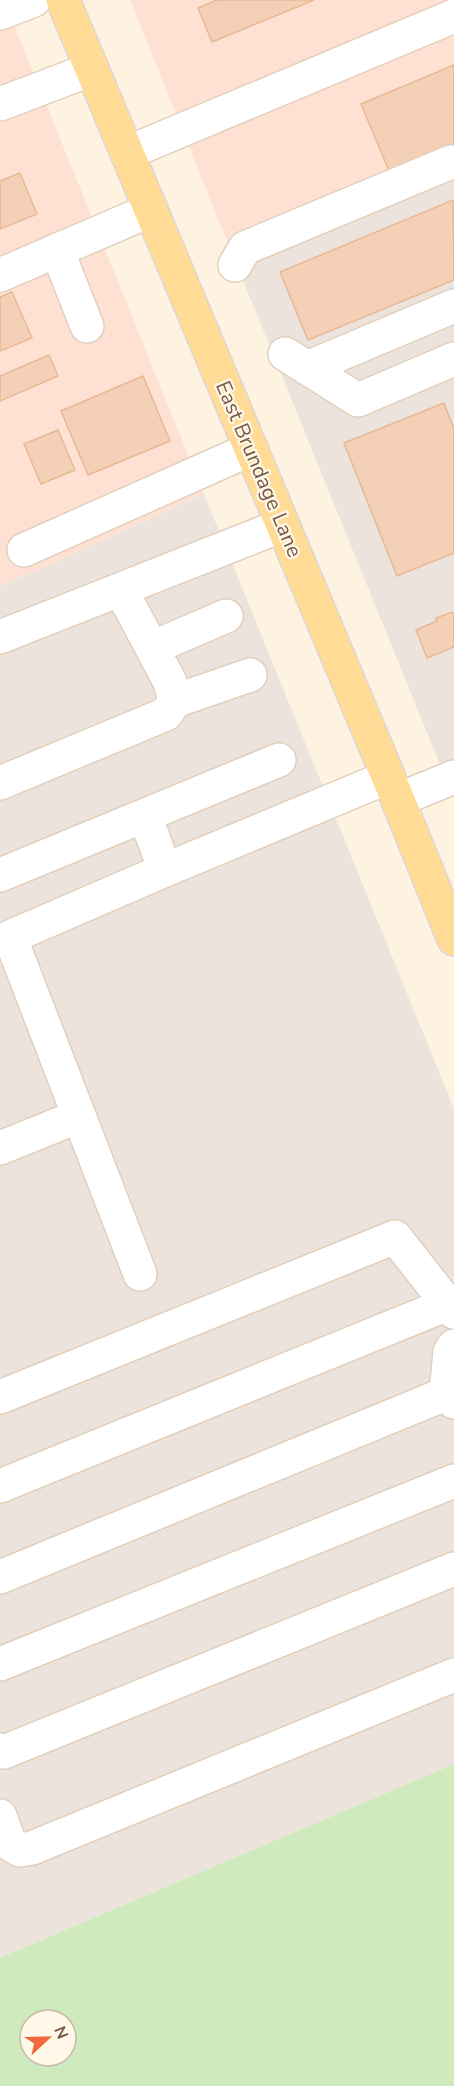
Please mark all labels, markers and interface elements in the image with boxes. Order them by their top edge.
street label: East Brundage Lane [209,376,309,562]
north arrow [18,2008,78,2068]
text: N [49,2023,73,2042]

